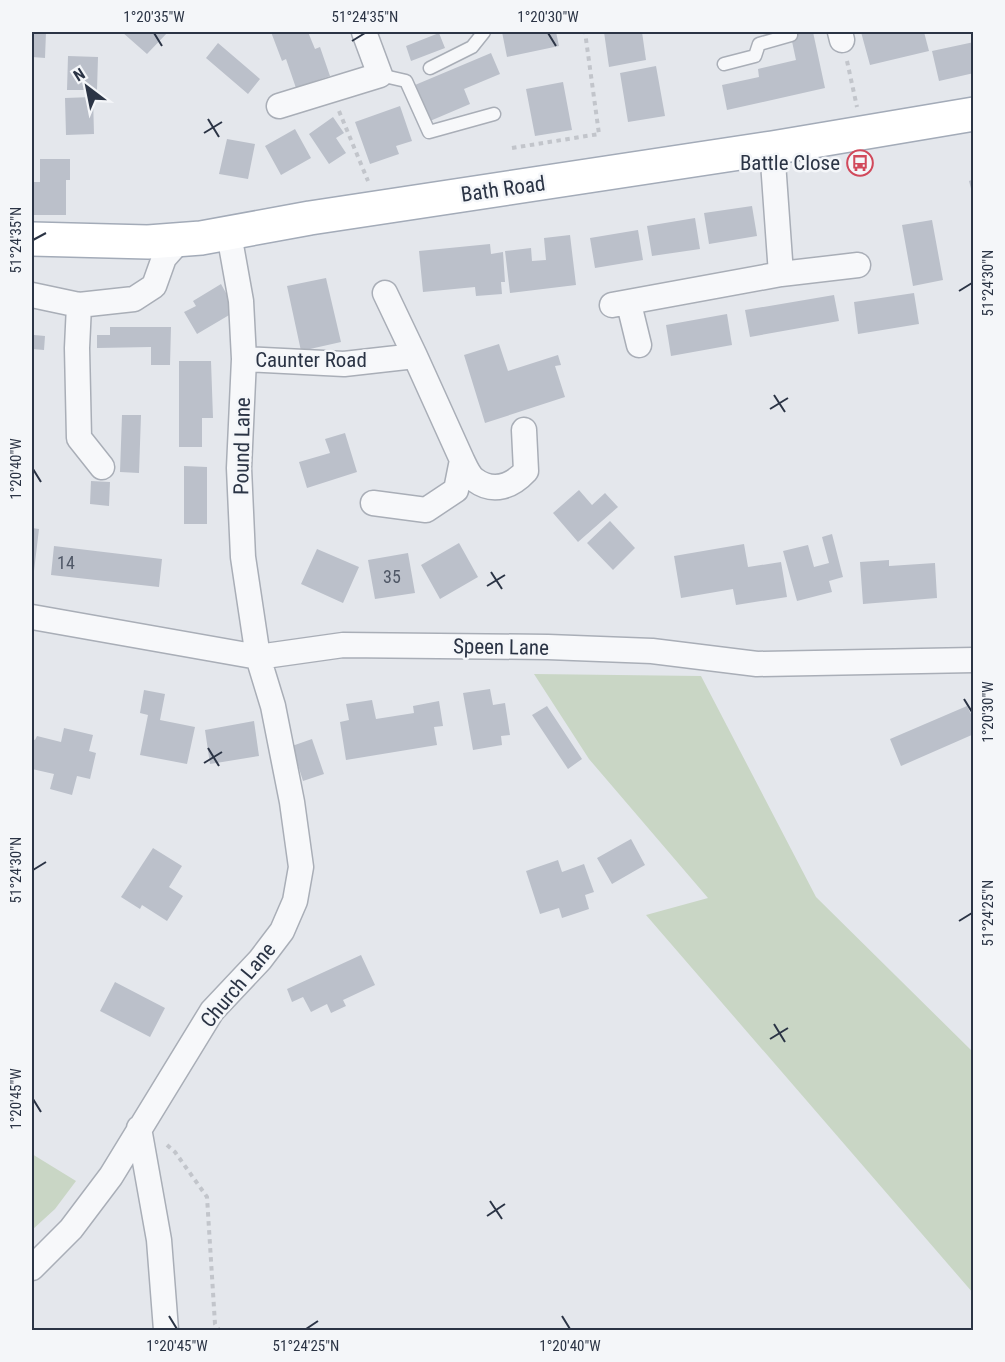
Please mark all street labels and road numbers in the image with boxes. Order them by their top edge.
street label: Bath Road [459,171,547,207]
street label: Caunter Road [255,348,367,372]
street label: Pound Lane [229,397,255,495]
street label: Speen Lane [453,634,549,660]
street label: Church Lane [196,938,280,1032]

